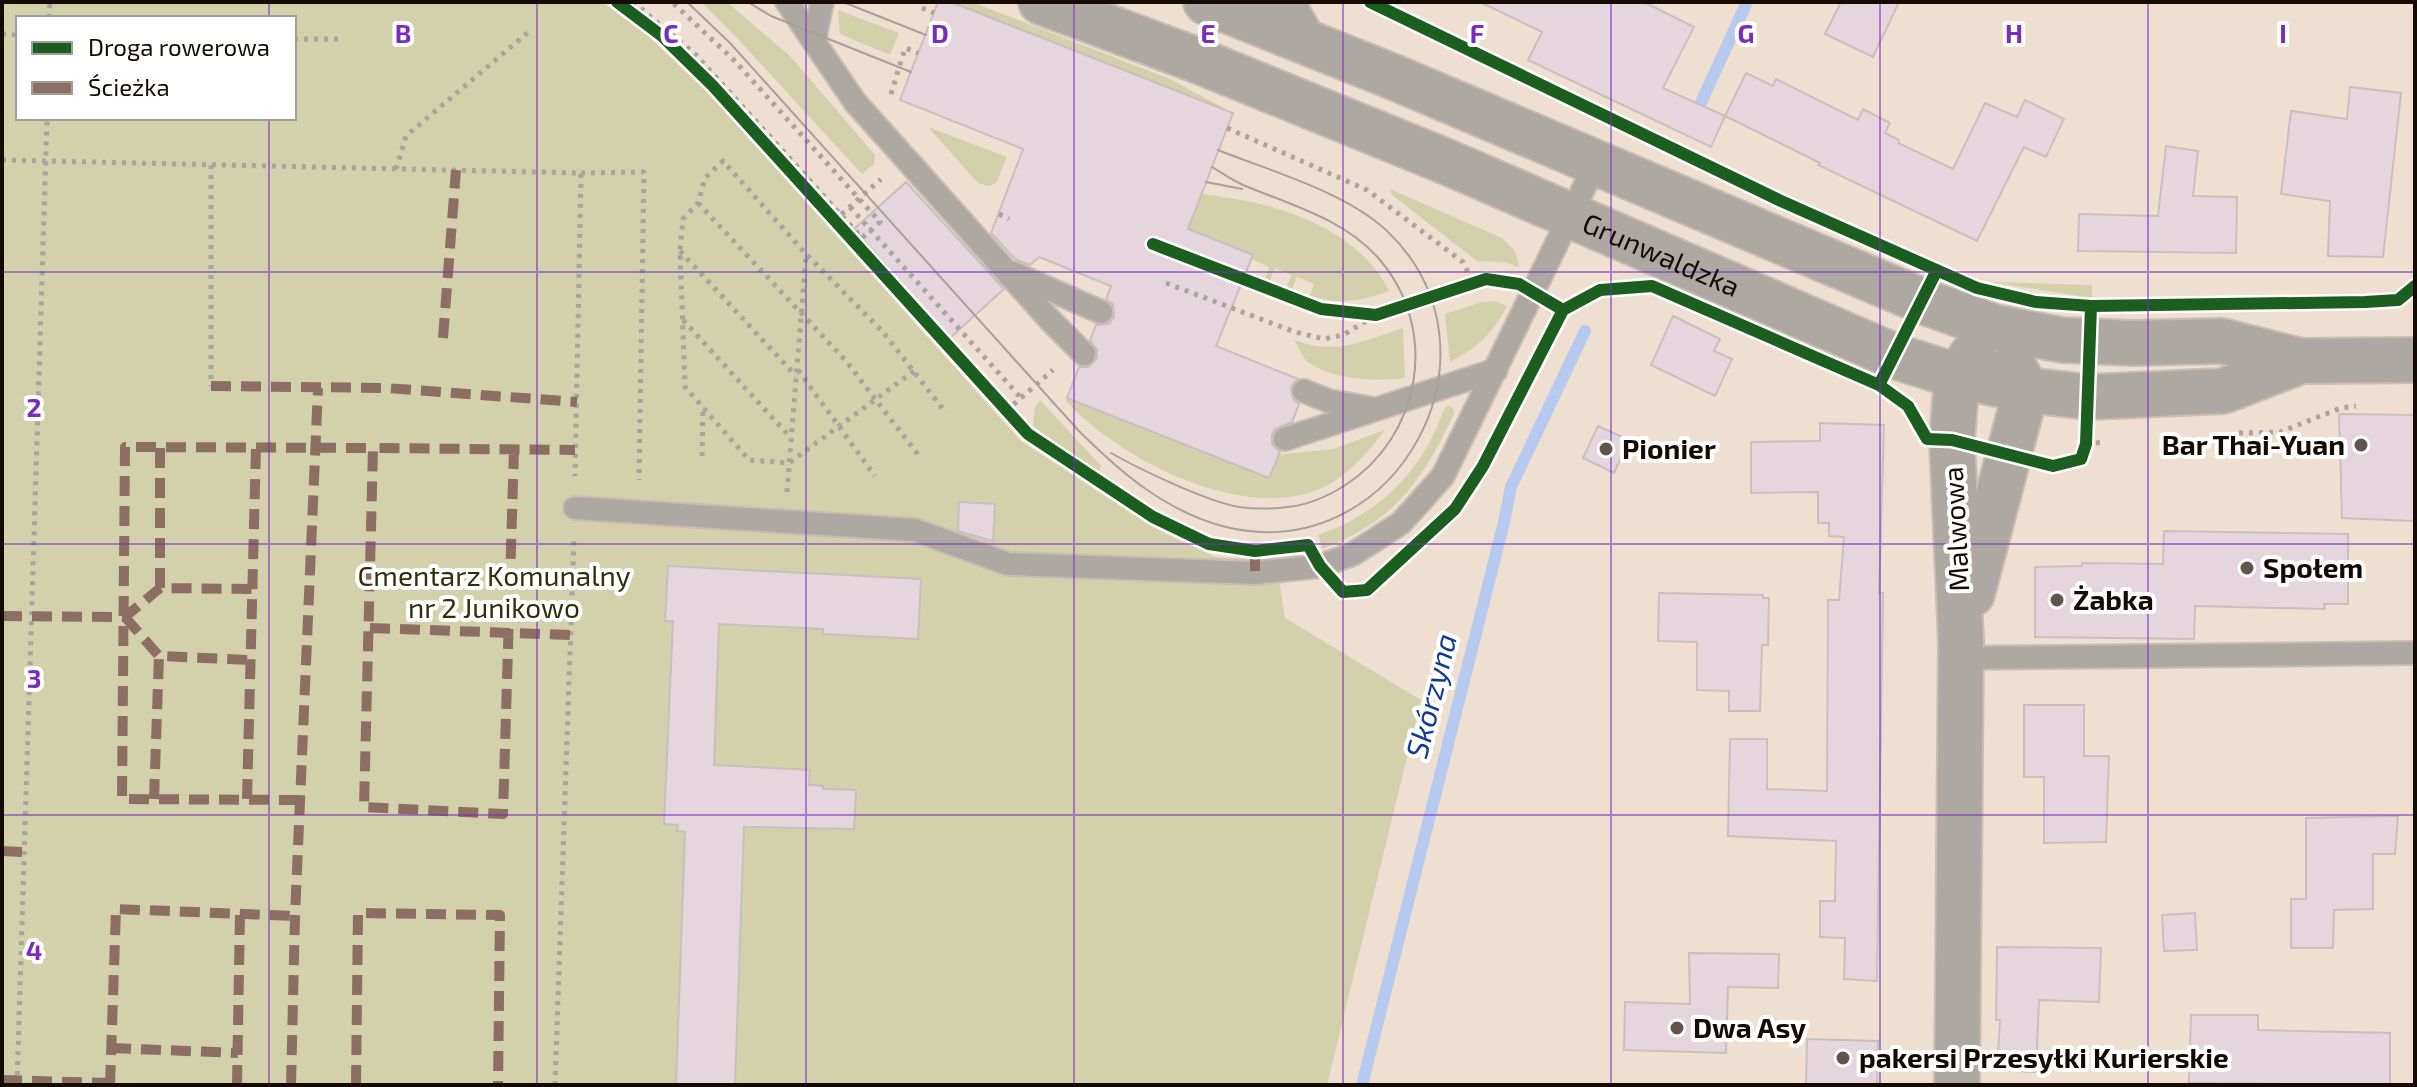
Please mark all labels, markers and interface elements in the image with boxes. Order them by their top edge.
legend [16,16,296,120]
text: B [395,17,411,48]
text: C [663,17,679,48]
text: D [931,17,949,48]
text: E [1200,17,1216,48]
text: F [1470,17,1484,48]
text: G [1738,17,1754,48]
text: H [2005,17,2023,48]
text: I [2279,17,2287,48]
text: Droga rowerowa [88,32,270,61]
text: Ścieżka [88,72,170,101]
street label: Grunwaldzka [1578,205,1745,303]
text: 2 [26,391,42,422]
place label: Bar Thai-Yuan [2162,427,2345,461]
place label: Pionier [1622,431,1716,465]
marker: Bar Thai-Yuan [2352,436,2370,454]
marker: Pionier [1597,440,1615,458]
street label: Malwowa [1935,466,1975,592]
place label: Społem [2263,550,2363,584]
park label: Cmentarz Komunalny nr 2 Junikowo [357,558,631,624]
marker: Społem [2238,559,2256,577]
place label: Żabka [2073,582,2154,616]
marker: Żabka [2048,591,2066,609]
water label: Skórzyna [1397,630,1464,762]
text: 3 [27,662,41,693]
text: 4 [26,934,42,965]
place label: Dwa Asy [1693,1010,1806,1044]
marker: Dwa Asy [1668,1019,1686,1037]
place label: pakersi Przesyłki Kurierskie [1859,1040,2229,1074]
marker: pakersi Przesyłki Kurierskie [1834,1049,1852,1067]

